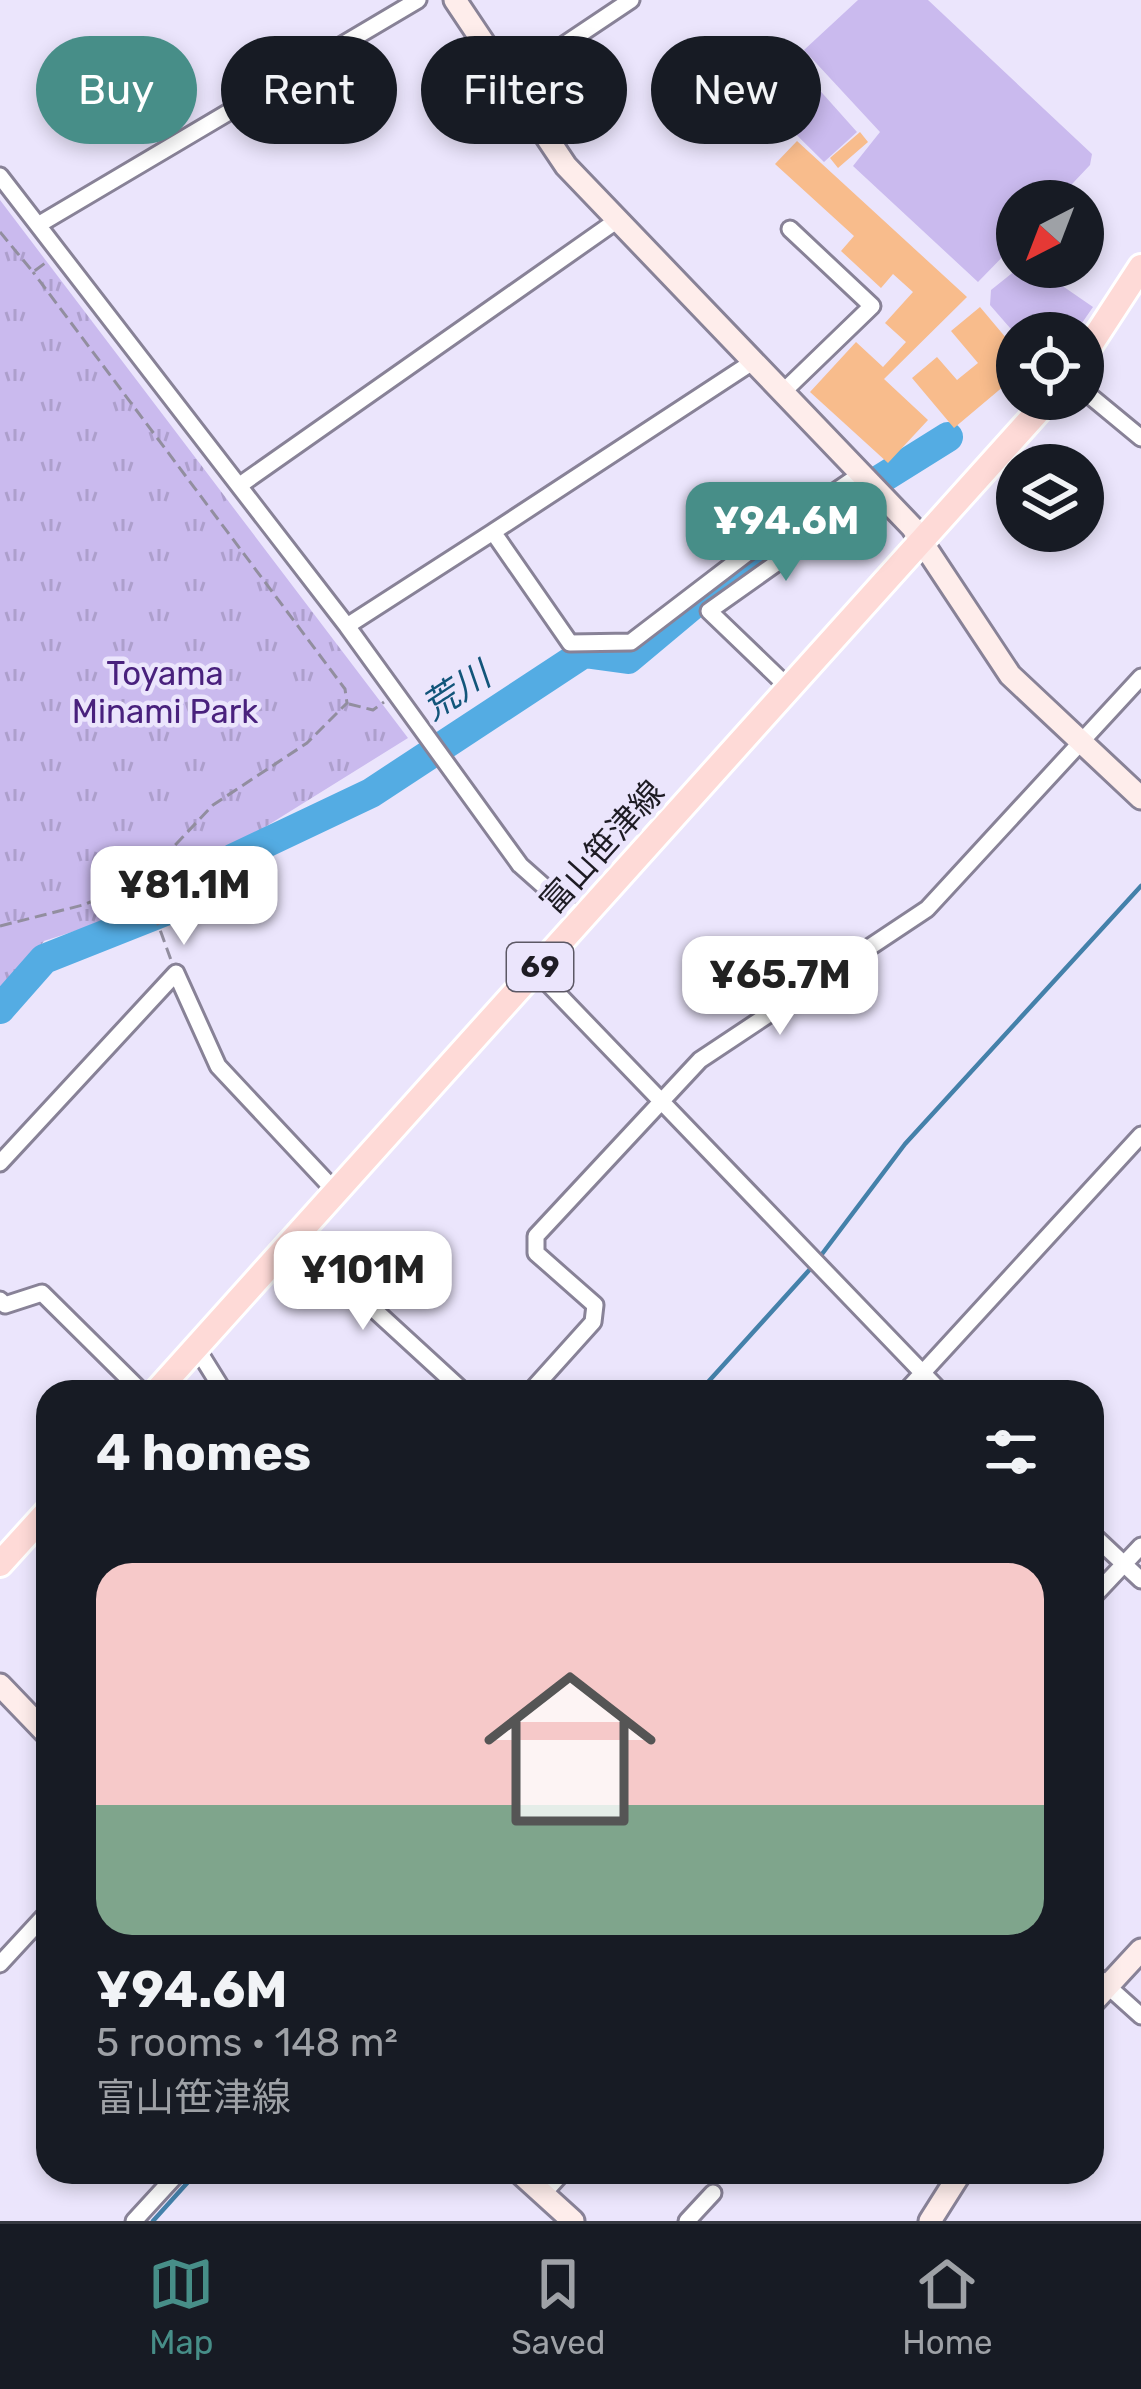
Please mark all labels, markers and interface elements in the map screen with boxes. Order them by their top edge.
chip: Buy [36,36,197,144]
chip: Rent [221,36,397,144]
chip: Filters [421,36,627,144]
chip: New [651,36,821,144]
north arrow [996,180,1104,288]
map controls [996,180,1104,552]
button: locate [996,312,1104,420]
button: layers [996,444,1104,552]
pin: ¥94.6M [688,482,884,584]
text: ¥94.6M [713,498,859,544]
water label: 荒川 [414,651,501,729]
park label: Toyama Minami Park [72,654,258,731]
street label: 富山笹津線 [532,773,672,921]
pin: ¥81.1M [86,846,282,948]
text: ¥81.1M [118,862,250,908]
pin: ¥65.7M [682,936,878,1038]
road number: 69 [507,943,573,991]
text: ¥65.7M [709,952,851,998]
pin: ¥101M [279,1231,447,1333]
text: ¥101M [301,1247,425,1293]
icon: filters [978,1419,1044,1485]
text: 4 homes [96,1422,311,1483]
icon: home [462,1641,678,1857]
text: ¥94.6M [96,1959,288,2020]
text: 5 rooms · 148 m² [96,2020,398,2066]
text: 富山笹津線 [96,2075,291,2121]
tab: Map [148,2251,214,2362]
tab: Saved [511,2251,605,2362]
tab: Home [902,2251,993,2362]

